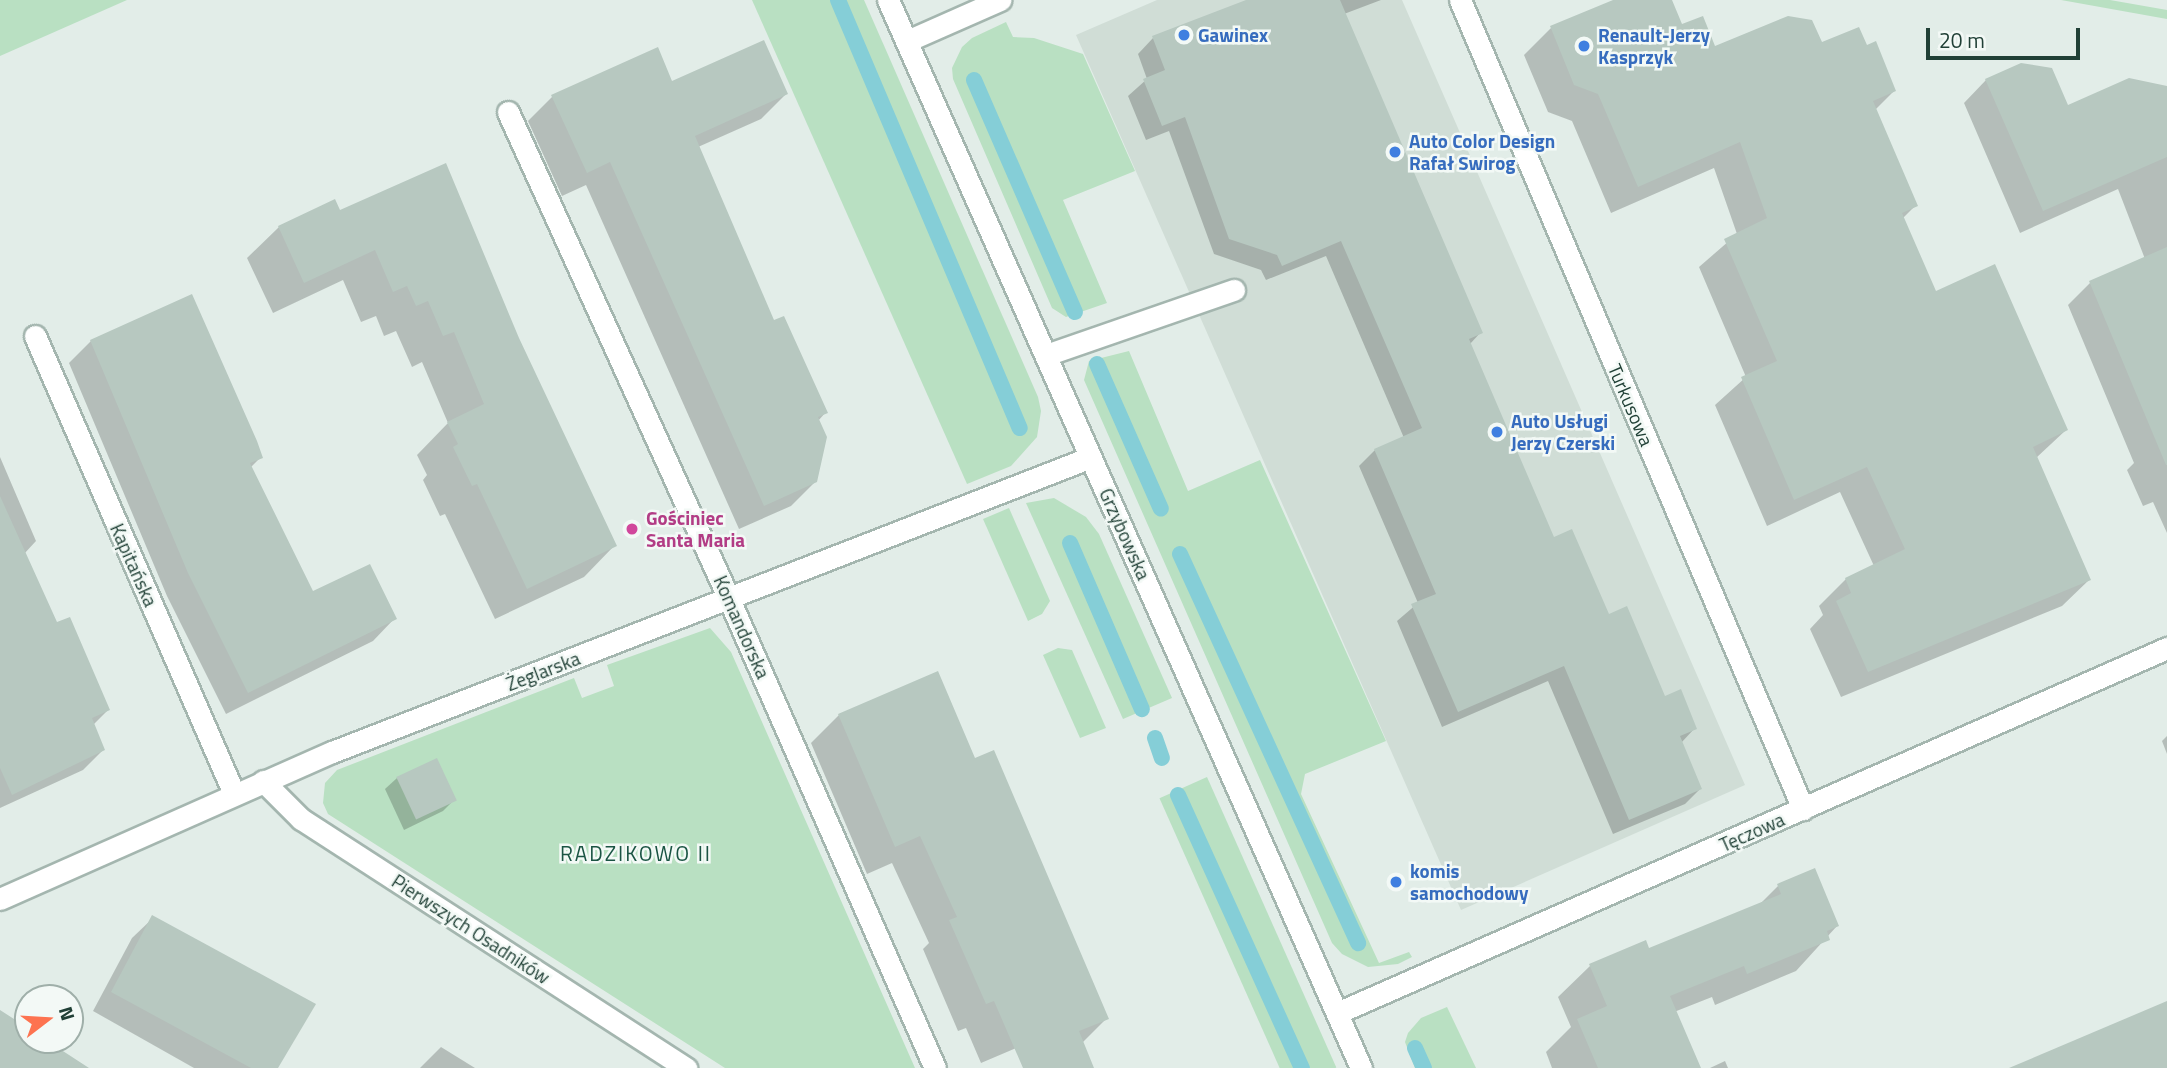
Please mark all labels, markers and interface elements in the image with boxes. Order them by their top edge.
scale bar [1929,14,2083,58]
place label: Gawinex [1198,24,1268,46]
place label: Renault-Jerzy Kasprzyk [1598,24,1710,68]
text: 20 m [1939,24,1985,56]
marker: Gawinex [1176,27,1192,43]
marker: Renault-Jerzy Kasprzyk [1576,38,1592,54]
place label: Auto Color Design Rafał Swirog [1409,130,1555,174]
marker: Auto Color Design Rafał Swirog [1387,144,1403,160]
street label: Turkusowa [1604,361,1658,449]
place label: Auto Usługi Jerzy Czerski [1511,410,1615,454]
marker: Auto Usługi Jerzy Czerski [1489,424,1505,440]
street label: Grzybowska [1095,485,1155,583]
place label: Gościniec Santa Maria [646,507,745,551]
street label: Kapitańska [106,520,162,610]
marker: Gościniec Santa Maria [624,521,640,537]
street label: Komandorska [709,572,775,682]
street label: Żeglarska [503,647,583,695]
street label: Tęczowa [1716,808,1788,856]
district label: RADZIKOWO II [562,840,710,866]
place label: komis samochodowy [1410,860,1529,904]
street label: Pierwszych Osadników [388,869,554,989]
marker: komis samochodowy [1388,874,1404,890]
north arrow [14,984,84,1054]
text: N [52,1003,83,1024]

